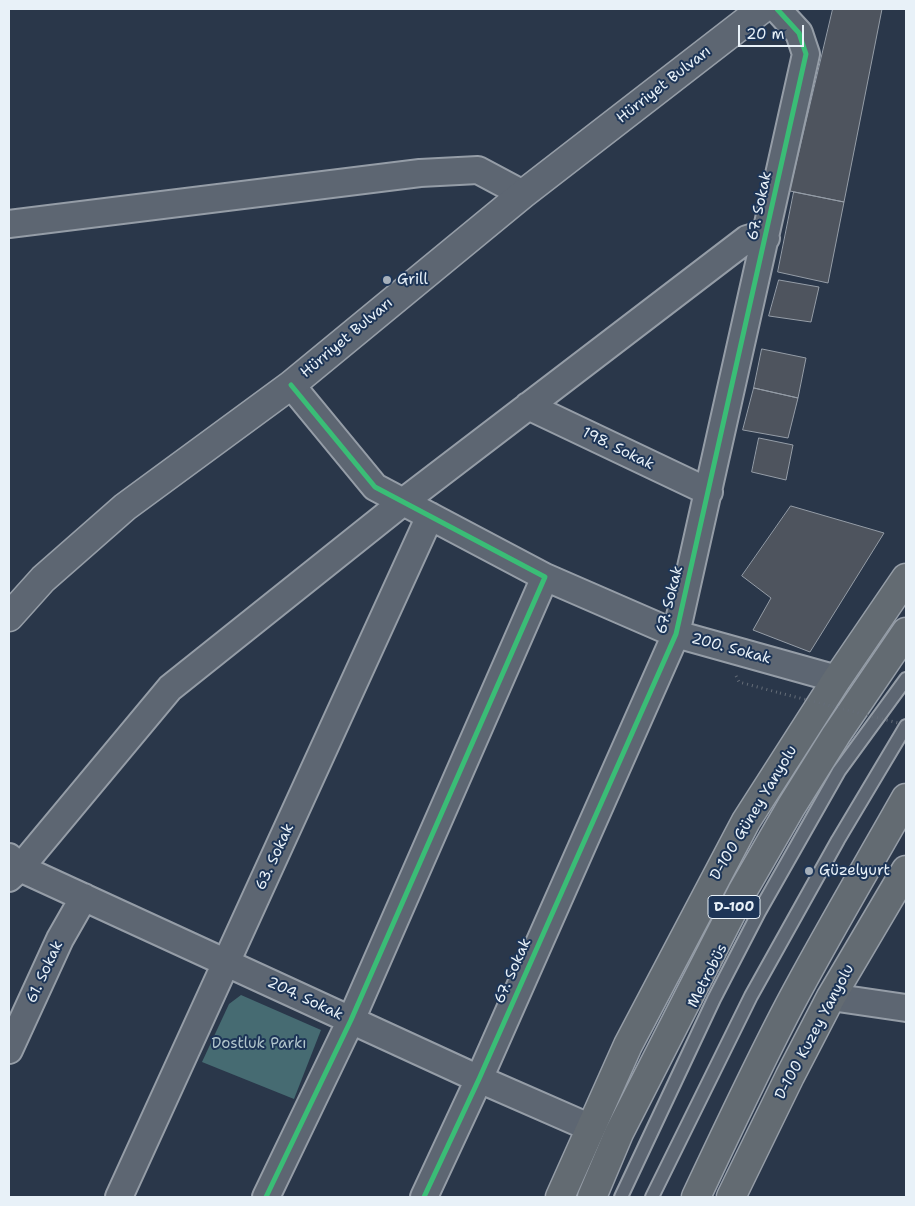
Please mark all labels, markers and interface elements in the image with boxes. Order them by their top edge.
scale bar [740,15,806,47]
text: 20 m [746,24,785,44]
street label: Hürriyet Bulvarı [613,43,715,127]
street label: 67. Sokak [744,170,776,242]
place label: Grill [397,271,428,289]
marker: Grill [381,274,393,286]
street label: Hürriyet Bulvarı [297,294,397,382]
street label: 198. Sokak [579,424,657,474]
street label: 67. Sokak [653,564,687,636]
street label: 200. Sokak [689,630,773,668]
street label: D-100 Güney Yanyolu [707,742,801,884]
street label: 63. Sokak [252,821,298,893]
place label: Güzelyurt [819,862,890,880]
marker: Güzelyurt [803,865,815,877]
road number: D-100 [708,896,760,919]
street label: 67. Sokak [491,935,535,1007]
street label: 61. Sokak [23,938,67,1006]
street label: Metrobüs [684,941,732,1011]
street label: D-100 Kuzey Yanyolu [772,961,858,1103]
street label: 204. Sokak [264,974,346,1024]
park label: Dostluk Parkı [212,1035,306,1053]

